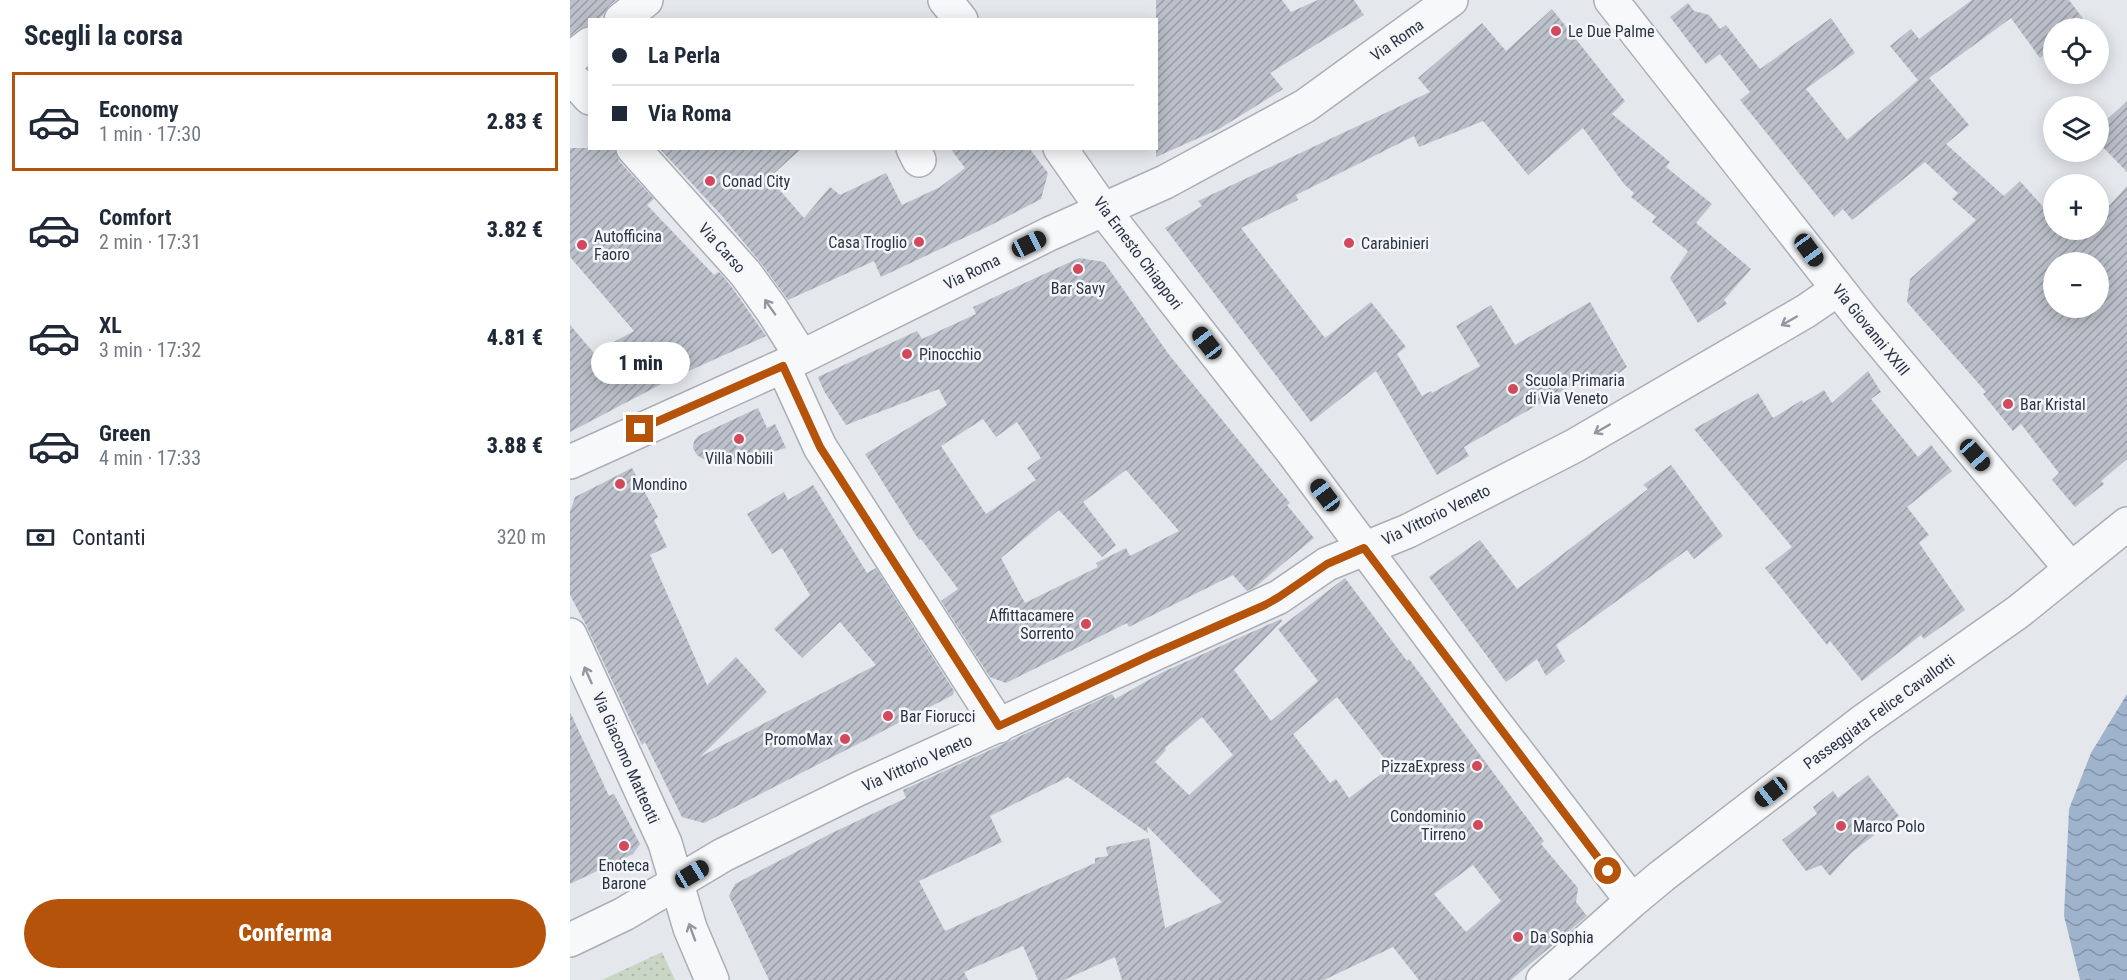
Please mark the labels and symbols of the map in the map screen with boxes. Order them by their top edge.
street label: Via Roma [1367,15,1427,65]
place label: Le Due Palme [1568,22,1654,41]
marker: Le Due Palme [1549,24,1563,38]
place label: Conad City [722,172,791,191]
marker: Conad City [703,174,717,188]
street label: Via Ernesto Chiappori [1089,193,1187,313]
street label: Via Carso [695,219,749,277]
place label: Autofficina Faoro [594,227,662,264]
car [1009,228,1049,260]
car [1791,230,1827,270]
place label: Casa Troglio [828,233,907,252]
place label: Carabinieri [1361,234,1429,253]
marker: Casa Troglio [912,235,926,249]
marker: Carabinieri [1342,236,1356,250]
marker: Autofficina Faoro [575,238,589,252]
street label: Via Roma [941,250,1003,294]
marker: Bar Savy [1071,262,1085,276]
place label: Bar Savy [1051,279,1105,298]
street label: Via Giovanni XXIII [1828,281,1914,379]
one-way arrow [764,299,776,315]
one-way arrow [1781,315,1798,327]
car [1189,323,1225,363]
callout: 1 min [590,342,689,384]
place label: Pinocchio [919,345,982,364]
marker: Pinocchio [900,347,914,361]
place label: Scuola Primaria di Via Veneto [1525,371,1625,408]
marker: Scuola Primaria di Via Veneto [1506,382,1520,396]
place label: Bar Kristal [2020,395,2086,414]
marker: Bar Kristal [2001,397,2015,411]
route end [626,415,653,442]
one-way arrow [1594,423,1611,435]
marker: Villa Nobili [732,432,746,446]
car [1956,436,1994,474]
place label: Villa Nobili [705,449,773,468]
place label: Mondino [632,475,687,494]
car [1307,475,1343,515]
marker: Mondino [613,477,627,491]
street label: Via Vittorio Veneto [1379,481,1493,549]
place label: Affittacamere Sorrento [989,606,1074,643]
marker: Affittacamere Sorrento [1079,617,1093,631]
street label: Passeggiata Felice Cavallotti [1800,651,1958,773]
one-way arrow [582,666,594,684]
street label: Via Giacomo Matteotti [588,689,664,827]
place label: Bar Fiorucci [900,707,975,726]
marker: Bar Fiorucci [881,709,895,723]
place label: PromoMax [765,730,833,749]
street label: Via Vittorio Veneto [859,730,975,796]
marker: PromoMax [838,732,852,746]
place label: PizzaExpress [1381,757,1465,776]
marker: PizzaExpress [1470,759,1484,773]
car [1751,774,1791,810]
place label: Condominio Tirreno [1390,807,1466,844]
place label: Marco Polo [1853,817,1925,836]
marker: Condominio Tirreno [1471,818,1485,832]
marker: Marco Polo [1834,819,1848,833]
marker: Enoteca Barone [617,839,631,853]
place label: Enoteca Barone [598,856,650,893]
car [672,857,712,891]
route start [1594,857,1621,884]
one-way arrow [685,924,696,942]
place label: Da Sophia [1530,928,1594,947]
marker: Da Sophia [1511,930,1525,944]

